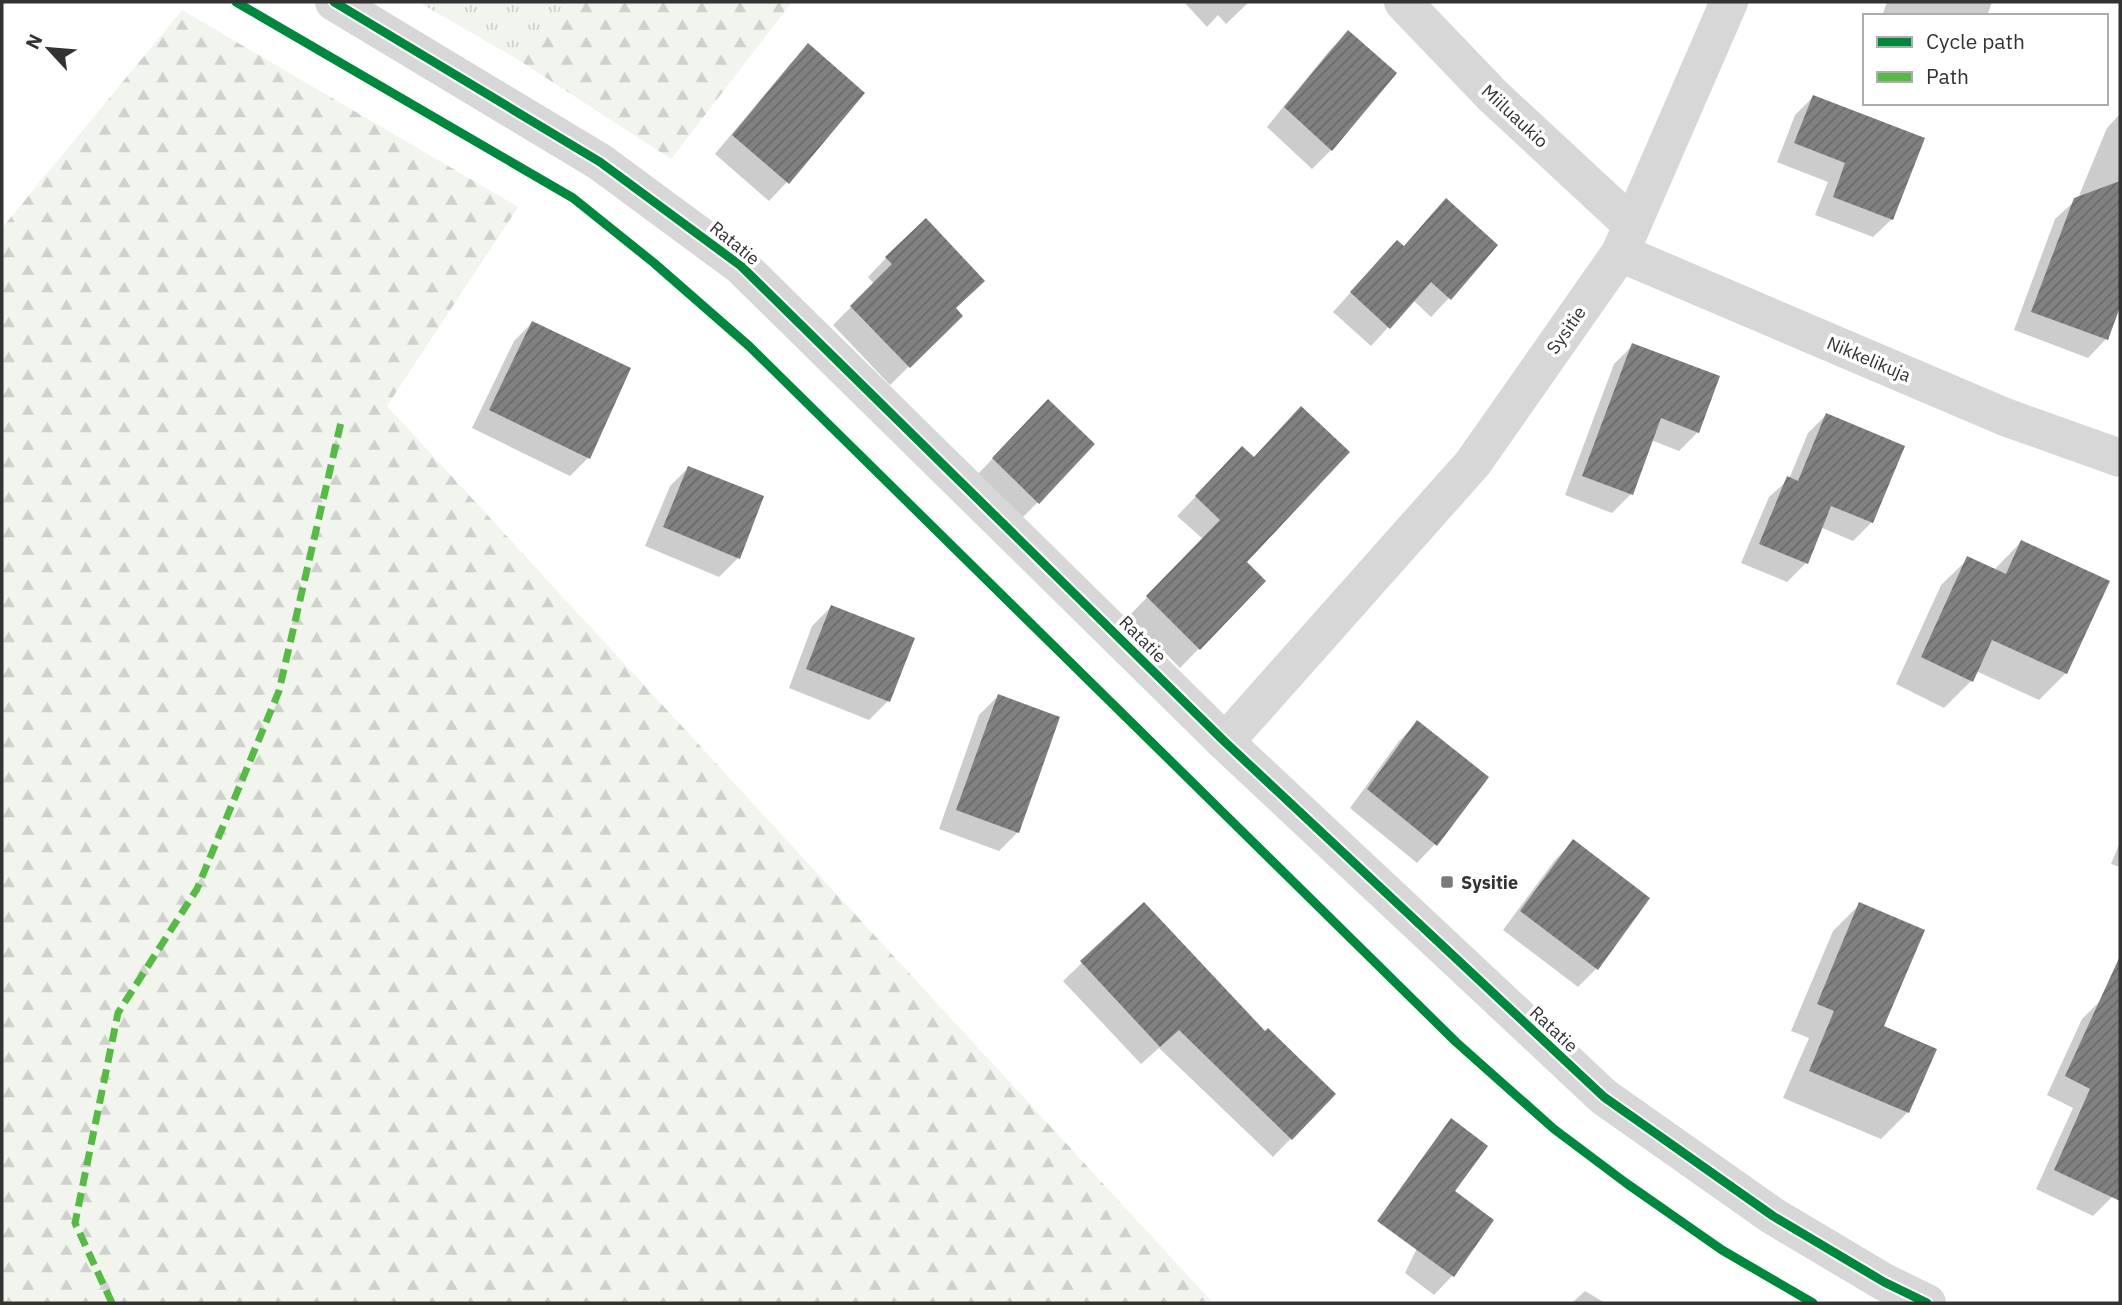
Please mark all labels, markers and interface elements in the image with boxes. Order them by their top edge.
north arrow [14,14,84,84]
legend [1863,14,2108,105]
text: Cycle path [1926,27,2025,55]
text: N [20,30,48,53]
text: Path [1926,62,1969,90]
street label: Miiluaukio [1477,79,1553,153]
street label: Ratatie [705,216,765,270]
street label: Sysitie [1541,301,1591,358]
street label: Nikkelikuja [1824,331,1915,387]
street label: Ratatie [1115,611,1172,668]
place label: Sysitie [1461,871,1518,894]
marker: Sysitie [1439,874,1455,890]
street label: Ratatie [1525,1001,1583,1057]

